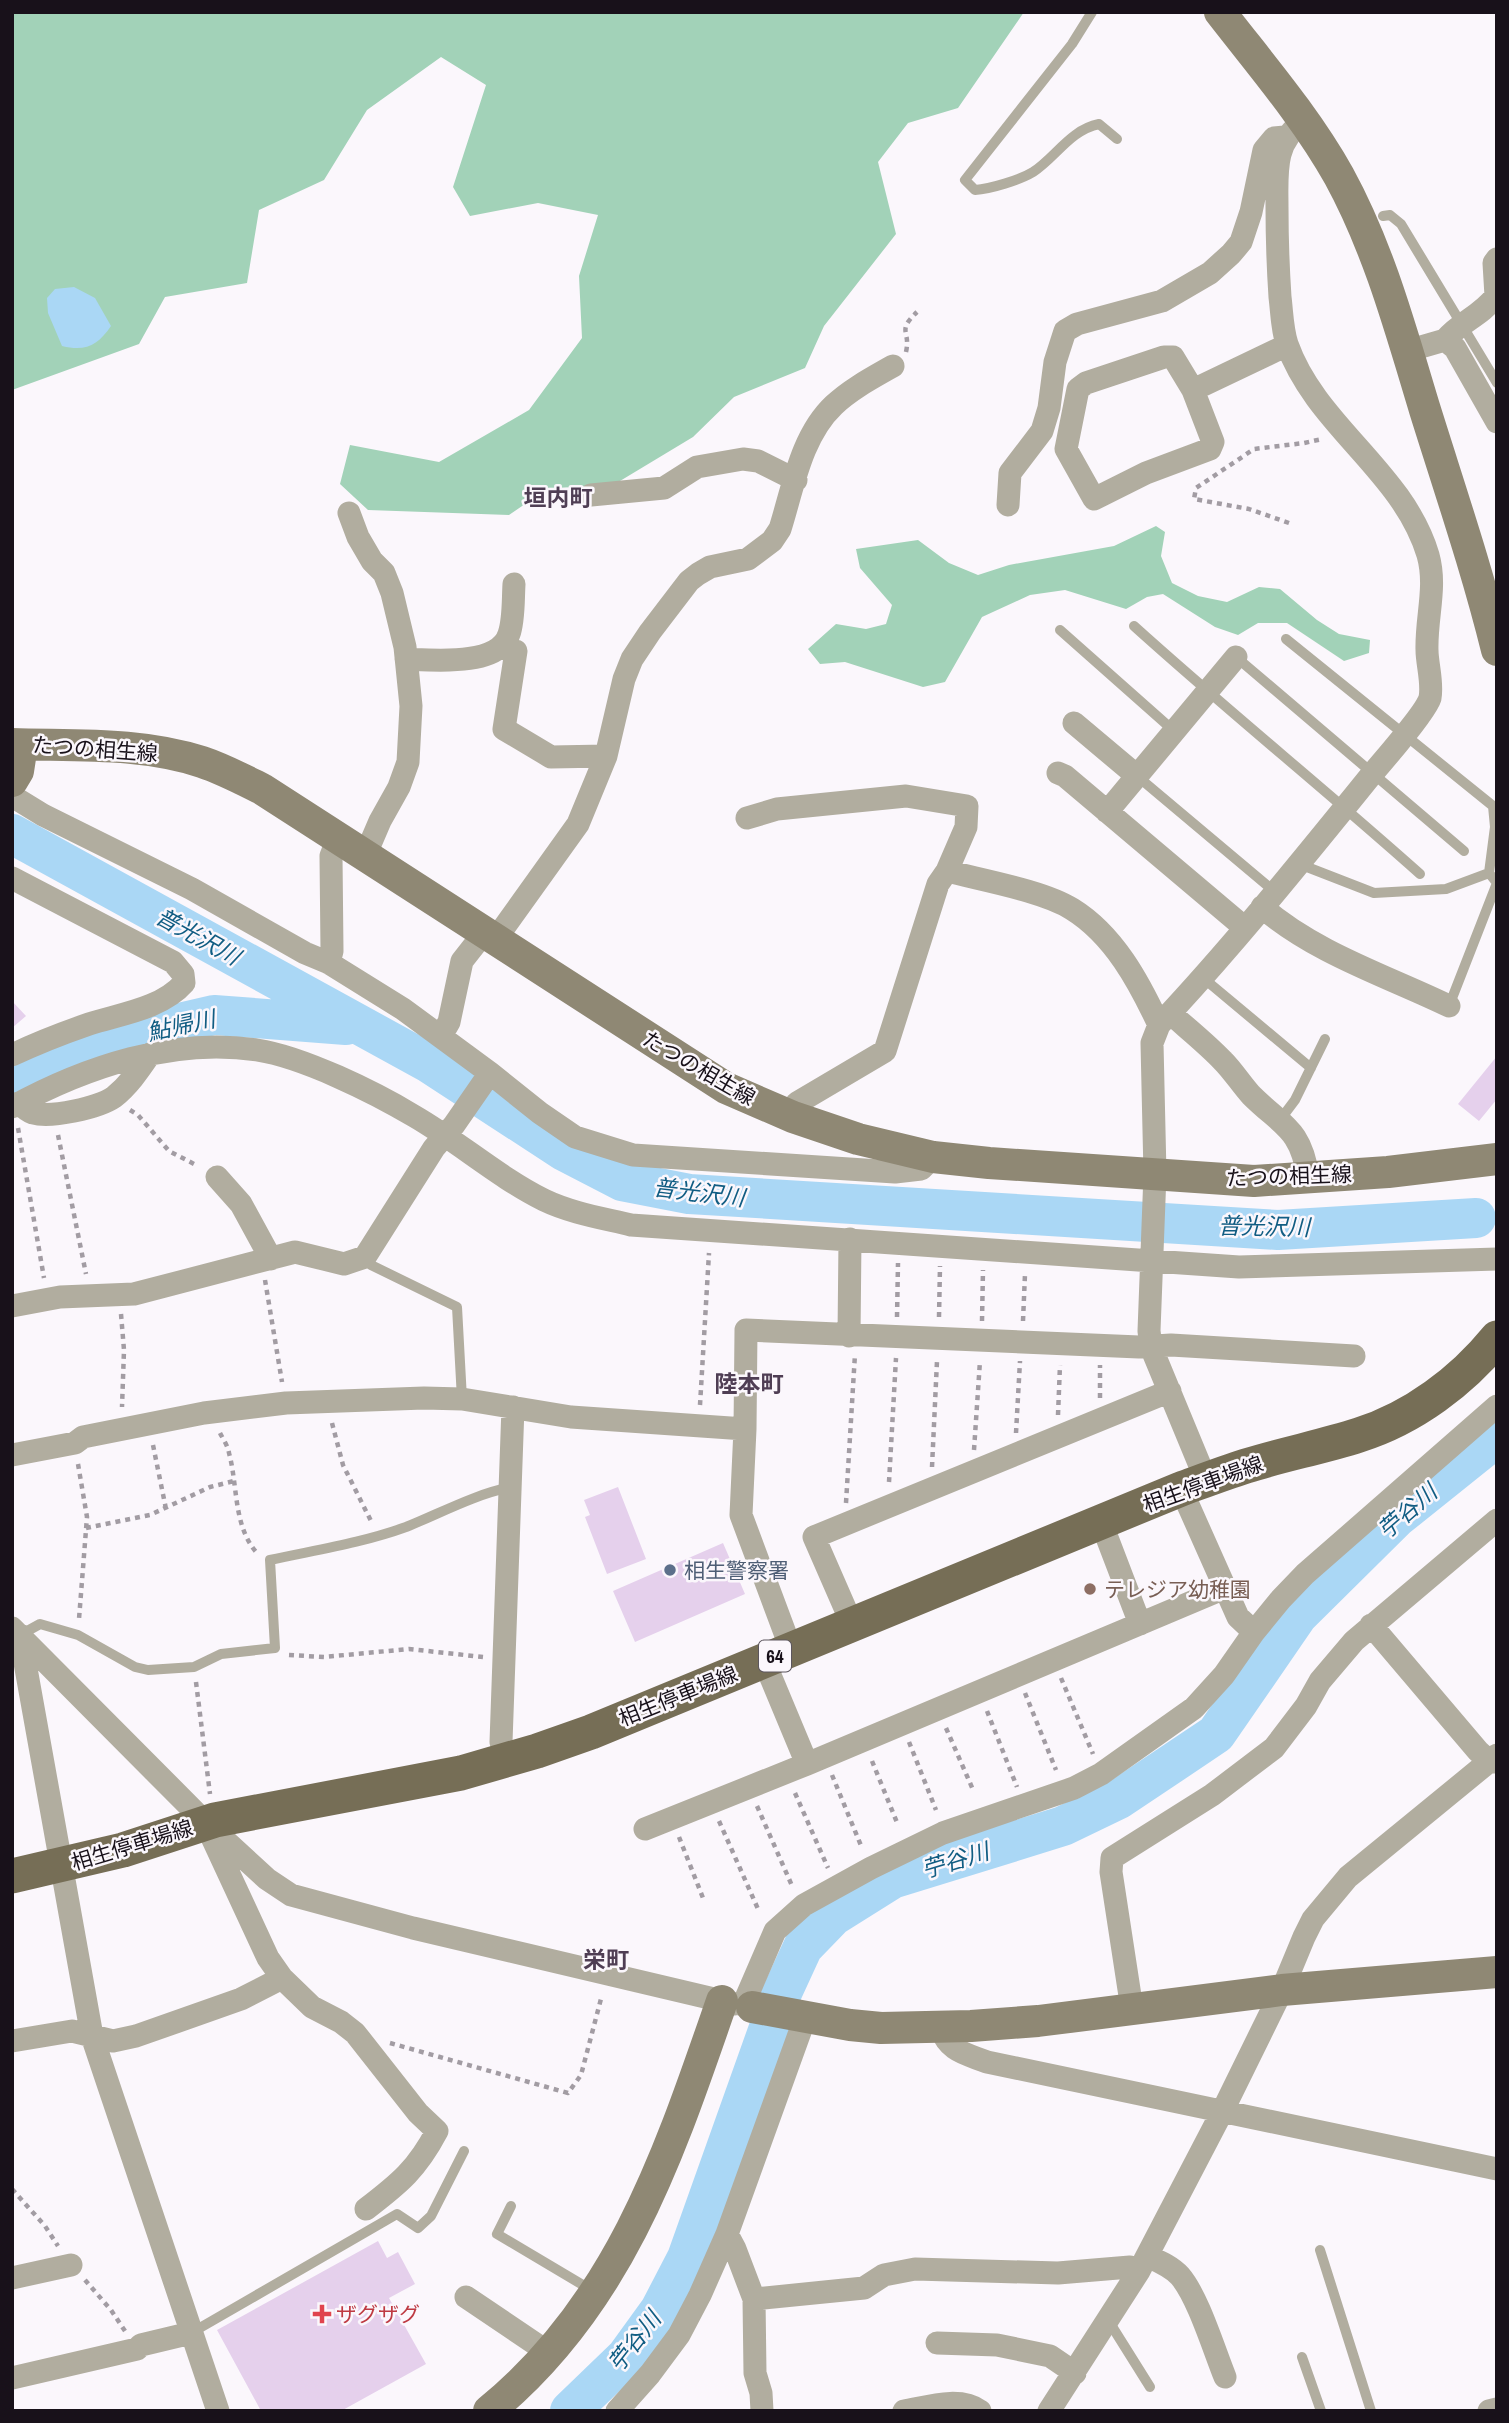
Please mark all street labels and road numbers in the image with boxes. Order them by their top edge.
street label: たつの相生線 [31,730,159,768]
street label: たつの相生線 [637,1024,761,1112]
street label: たつの相生線 [1226,1159,1352,1193]
street label: 相生停車場線 [1139,1449,1267,1519]
road number: 64 [759,1640,791,1672]
street label: 相生停車場線 [614,1659,742,1733]
street label: 相生停車場線 [68,1813,196,1877]

